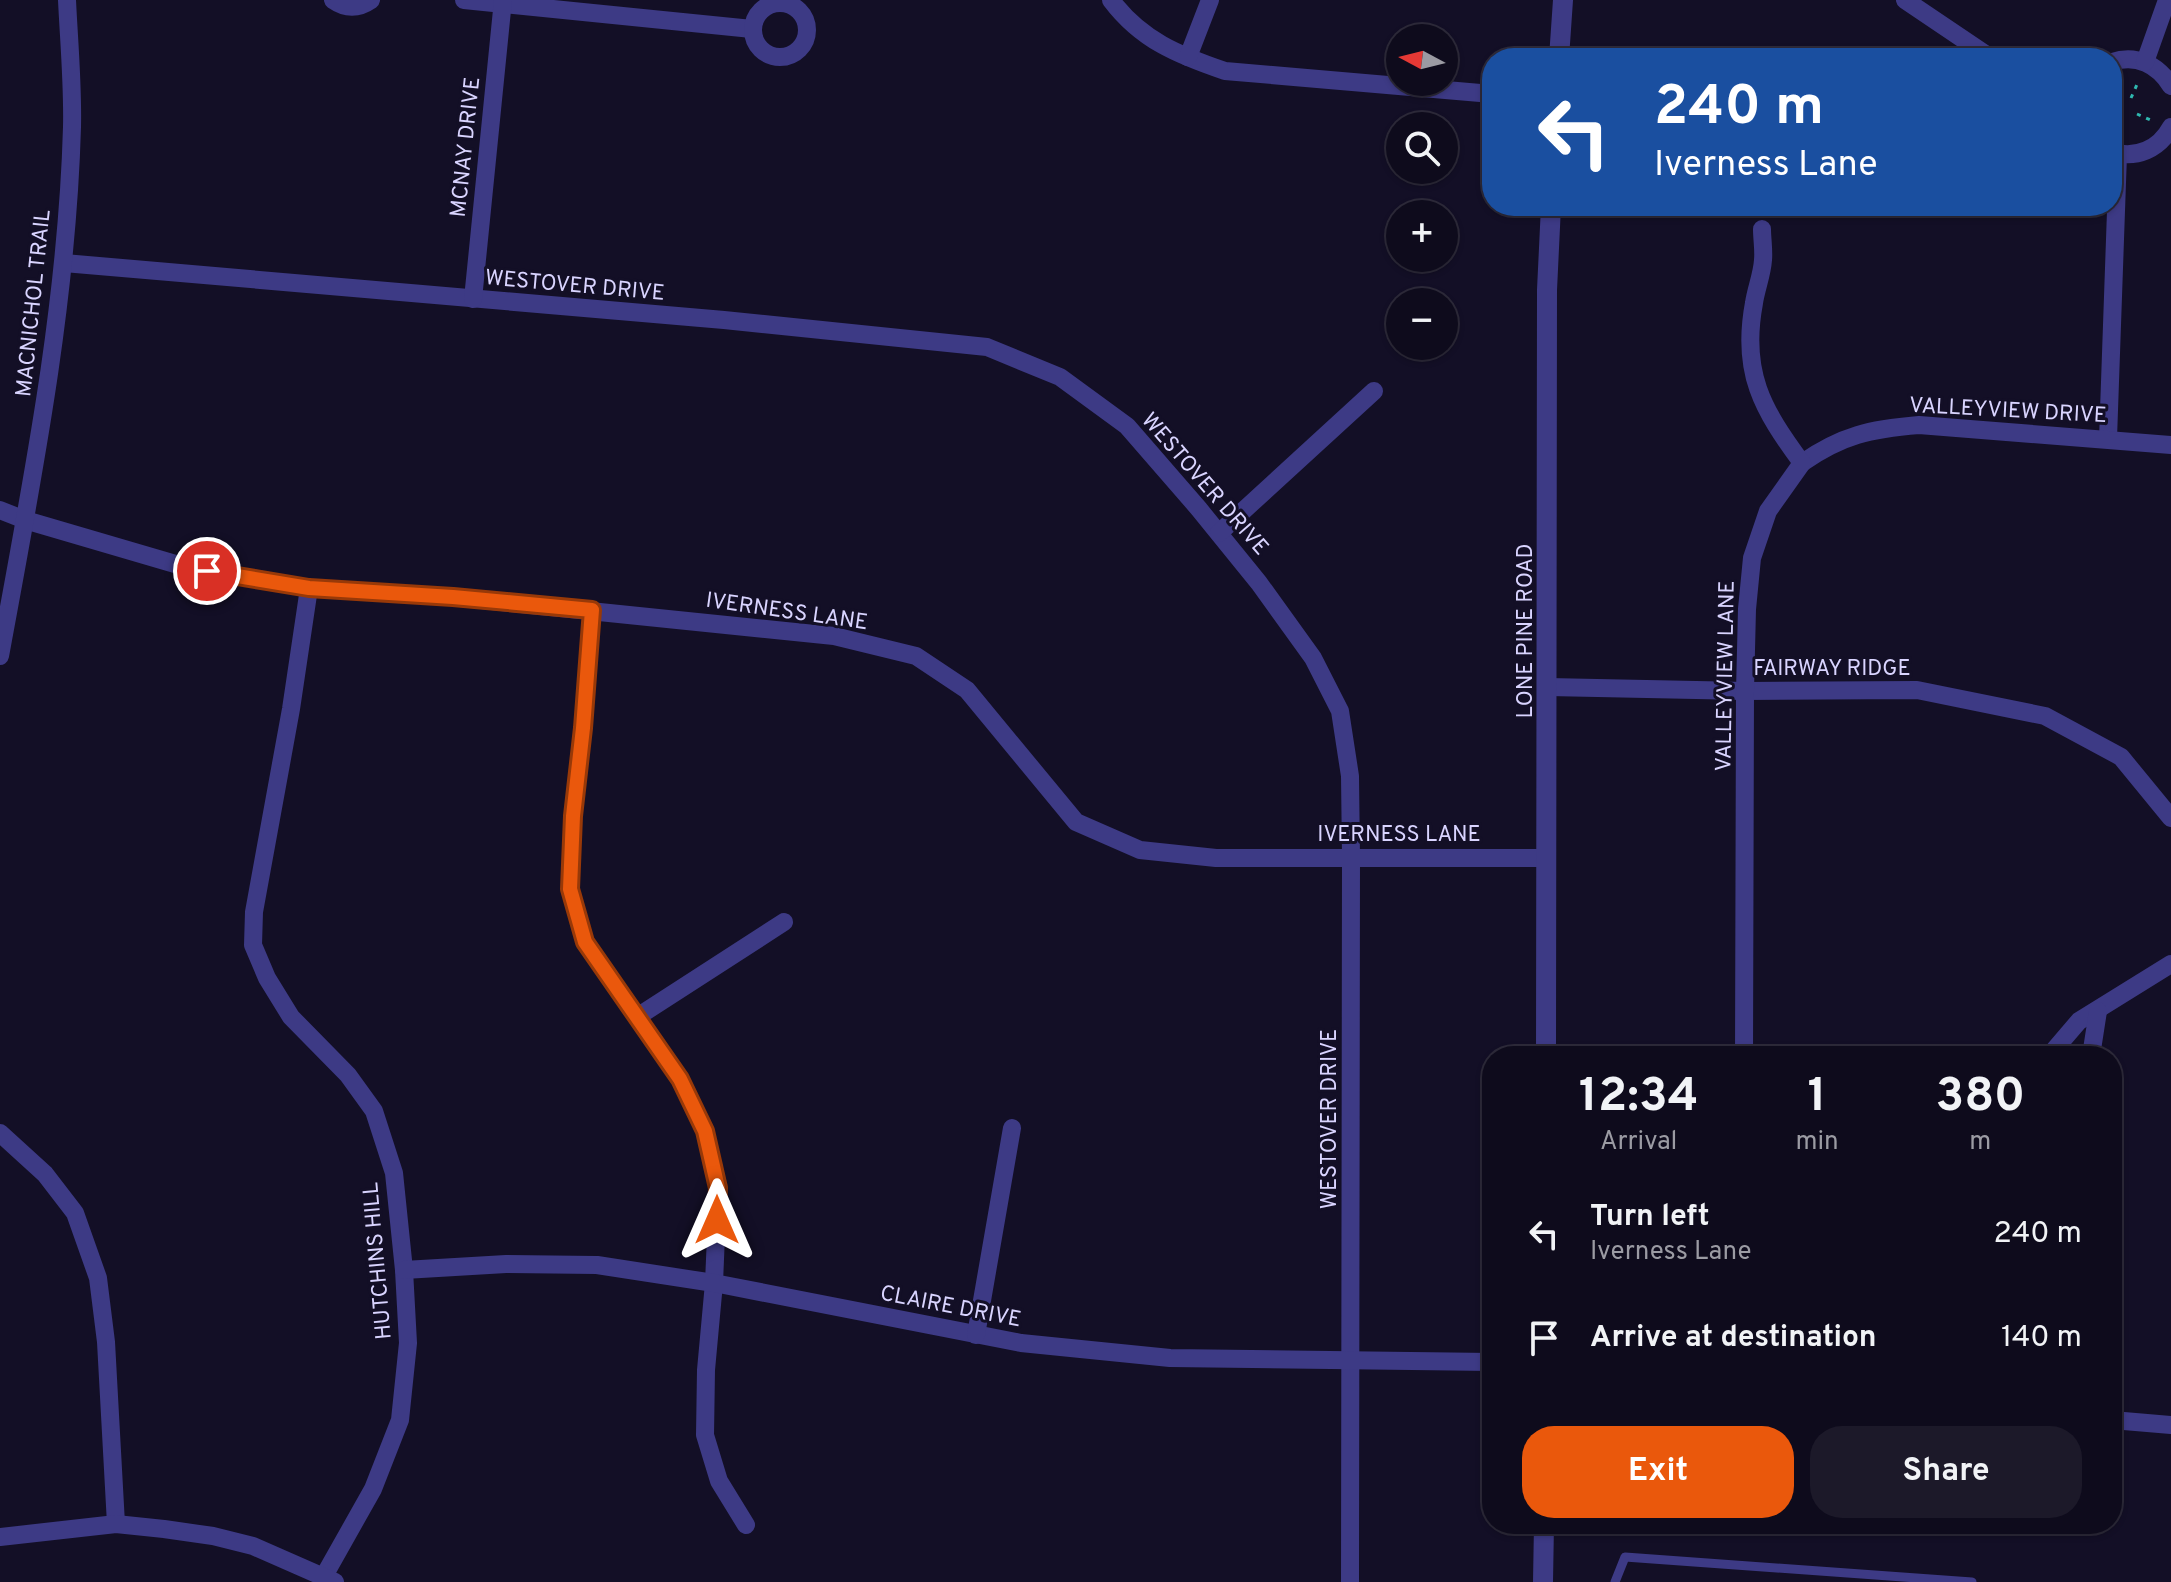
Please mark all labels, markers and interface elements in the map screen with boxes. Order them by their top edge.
north arrow [1386,24,1458,96]
map controls [1386,24,1458,360]
text: 240 m [1654,74,1824,144]
street label: MCNAY DRIVE [446,76,487,219]
icon: left [1522,80,1626,184]
button: search [1386,112,1458,184]
text: Iverness Lane [1654,143,1878,189]
button: + [1386,200,1458,272]
street label: MACNICHOL TRAIL [11,208,58,398]
street label: WESTOVER DRIVE [484,265,666,308]
button: − [1386,288,1458,360]
street label: VALLEYVIEW DRIVE [1908,393,2107,430]
street label: WESTOVER DRIVE [1135,408,1273,562]
pin [173,537,241,605]
street label: LONE PINE ROAD [1513,543,1540,719]
icon: arrive [185,549,229,593]
street label: VALLEYVIEW LANE [1711,580,1742,772]
street label: IVERNESS LANE [704,588,870,637]
street label: FAIRWAY RIDGE [1753,656,1911,683]
street label: IVERNESS LANE [1317,822,1481,849]
street label: WESTOVER DRIVE [1317,1029,1344,1209]
text: 12:34 [1579,1068,1699,1128]
text: 1 [1807,1068,1827,1128]
text: 380 [1935,1068,2025,1128]
text: Arrival [1600,1126,1677,1159]
text: min [1795,1126,1839,1159]
text: m [1969,1126,1991,1159]
position arrow [675,1178,759,1262]
street label: HUTCHINS HILL [358,1181,399,1341]
text: Turn left [1590,1199,1710,1236]
icon: left [1522,1212,1566,1256]
text: 240 m [1994,1216,2082,1253]
text: Iverness Lane [1590,1236,1752,1269]
street label: CLAIRE DRIVE [878,1281,1023,1334]
icon: arrive [1522,1316,1566,1360]
text: Arrive at destination [1590,1320,1876,1357]
text: 140 m [2001,1320,2082,1357]
button: Exit [1522,1426,1794,1518]
button: Share [1810,1426,2082,1518]

